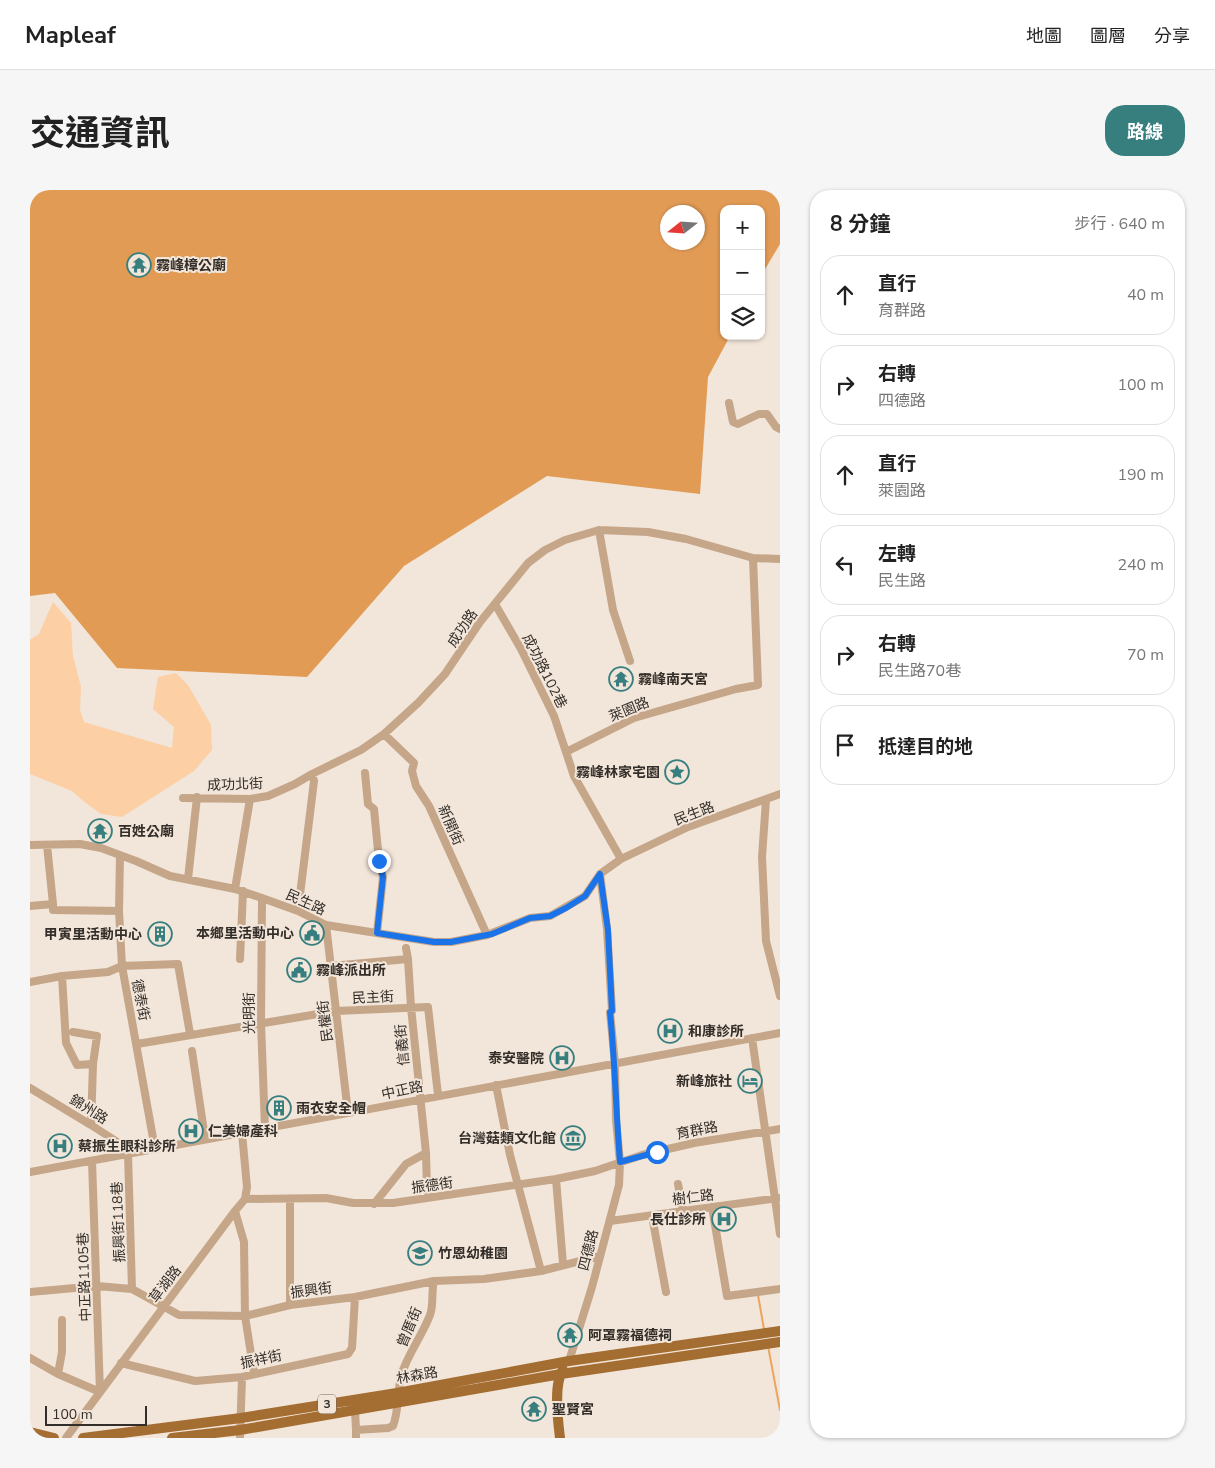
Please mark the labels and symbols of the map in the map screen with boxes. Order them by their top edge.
north arrow [660,205,705,250]
temple icon: 霧峰樟公廟 [126,252,152,278]
place label: 霧峰樟公廟 [156,256,226,275]
street label: 成功路 [443,606,482,651]
street label: 成功路102巷 [518,631,571,712]
temple icon: 霧峰南天宮 [608,666,634,692]
place label: 霧峰南天宮 [638,670,708,689]
street label: 萊園路 [606,693,652,726]
place icon: 霧峰林家宅園 [664,759,690,785]
place label: 霧峰林家宅園 [576,763,660,782]
street label: 成功北街 [207,774,263,795]
street label: 民生路 [671,797,717,830]
street label: 新開街 [433,802,468,848]
temple icon: 百姓公廟 [87,818,113,844]
place label: 百姓公廟 [118,822,174,841]
route end [368,850,391,873]
street label: 民生路 [283,885,329,920]
public building icon: 本鄉里活動中心 [299,920,325,946]
building icon: 甲寅里活動中心 [147,921,173,947]
place label: 本鄉里活動中心 [196,924,294,943]
place label: 甲寅里活動中心 [44,925,142,944]
public building icon: 霧峰派出所 [286,957,312,983]
place label: 霧峰派出所 [316,961,386,980]
street label: 德泰街 [127,978,154,1023]
street label: 民主街 [352,987,394,1008]
street label: 光明街 [240,992,259,1034]
street label: 民權街 [314,999,337,1043]
hospital icon: 和康診所 [657,1018,683,1044]
place label: 和康診所 [688,1022,744,1041]
street label: 信義街 [391,1023,414,1067]
hospital icon: 泰安醫院 [549,1045,575,1071]
place label: 泰安醫院 [488,1049,544,1068]
hotel icon: 新峰旅社 [737,1068,763,1094]
place label: 新峰旅社 [676,1072,732,1091]
street label: 中正路 [380,1077,425,1104]
street label: 錦州路 [66,1090,112,1129]
building icon: 雨衣安全帽 [266,1095,292,1121]
place label: 雨衣安全帽 [296,1099,366,1118]
street label: 育群路 [675,1117,720,1144]
hospital icon: 仁美婦產科 [178,1118,204,1144]
place label: 仁美婦產科 [208,1122,278,1141]
museum icon: 台灣菇類文化館 [560,1125,586,1151]
place label: 台灣菇類文化館 [458,1129,556,1148]
hospital icon: 蔡振生眼科診所 [47,1133,73,1159]
place label: 蔡振生眼科診所 [78,1137,176,1156]
route start [646,1141,669,1164]
street label: 振德街 [410,1173,454,1198]
street label: 振興街118巷 [108,1181,129,1263]
street label: 樹仁路 [671,1186,715,1209]
hospital icon: 長仕診所 [711,1206,737,1232]
place label: 長仕診所 [650,1210,706,1229]
street label: 四德路 [574,1227,603,1273]
street label: 中正路1105巷 [73,1232,96,1322]
school or university icon: 竹恩幼稚園 [407,1240,433,1266]
place label: 竹恩幼稚園 [438,1244,508,1263]
street label: 草湖路 [145,1262,186,1307]
street label: 振興街 [289,1278,333,1303]
street label: 曾厝街 [393,1304,426,1350]
temple icon: 阿罩霧福德祠 [557,1322,583,1348]
place label: 阿罩霧福德祠 [588,1326,672,1345]
street label: 振祥街 [239,1346,284,1373]
street label: 林森路 [395,1362,439,1388]
road number: 3 [318,1394,336,1414]
temple icon: 聖賢宮 [521,1396,547,1422]
place label: 聖賢宮 [552,1400,594,1419]
scale bar [45,1403,148,1426]

